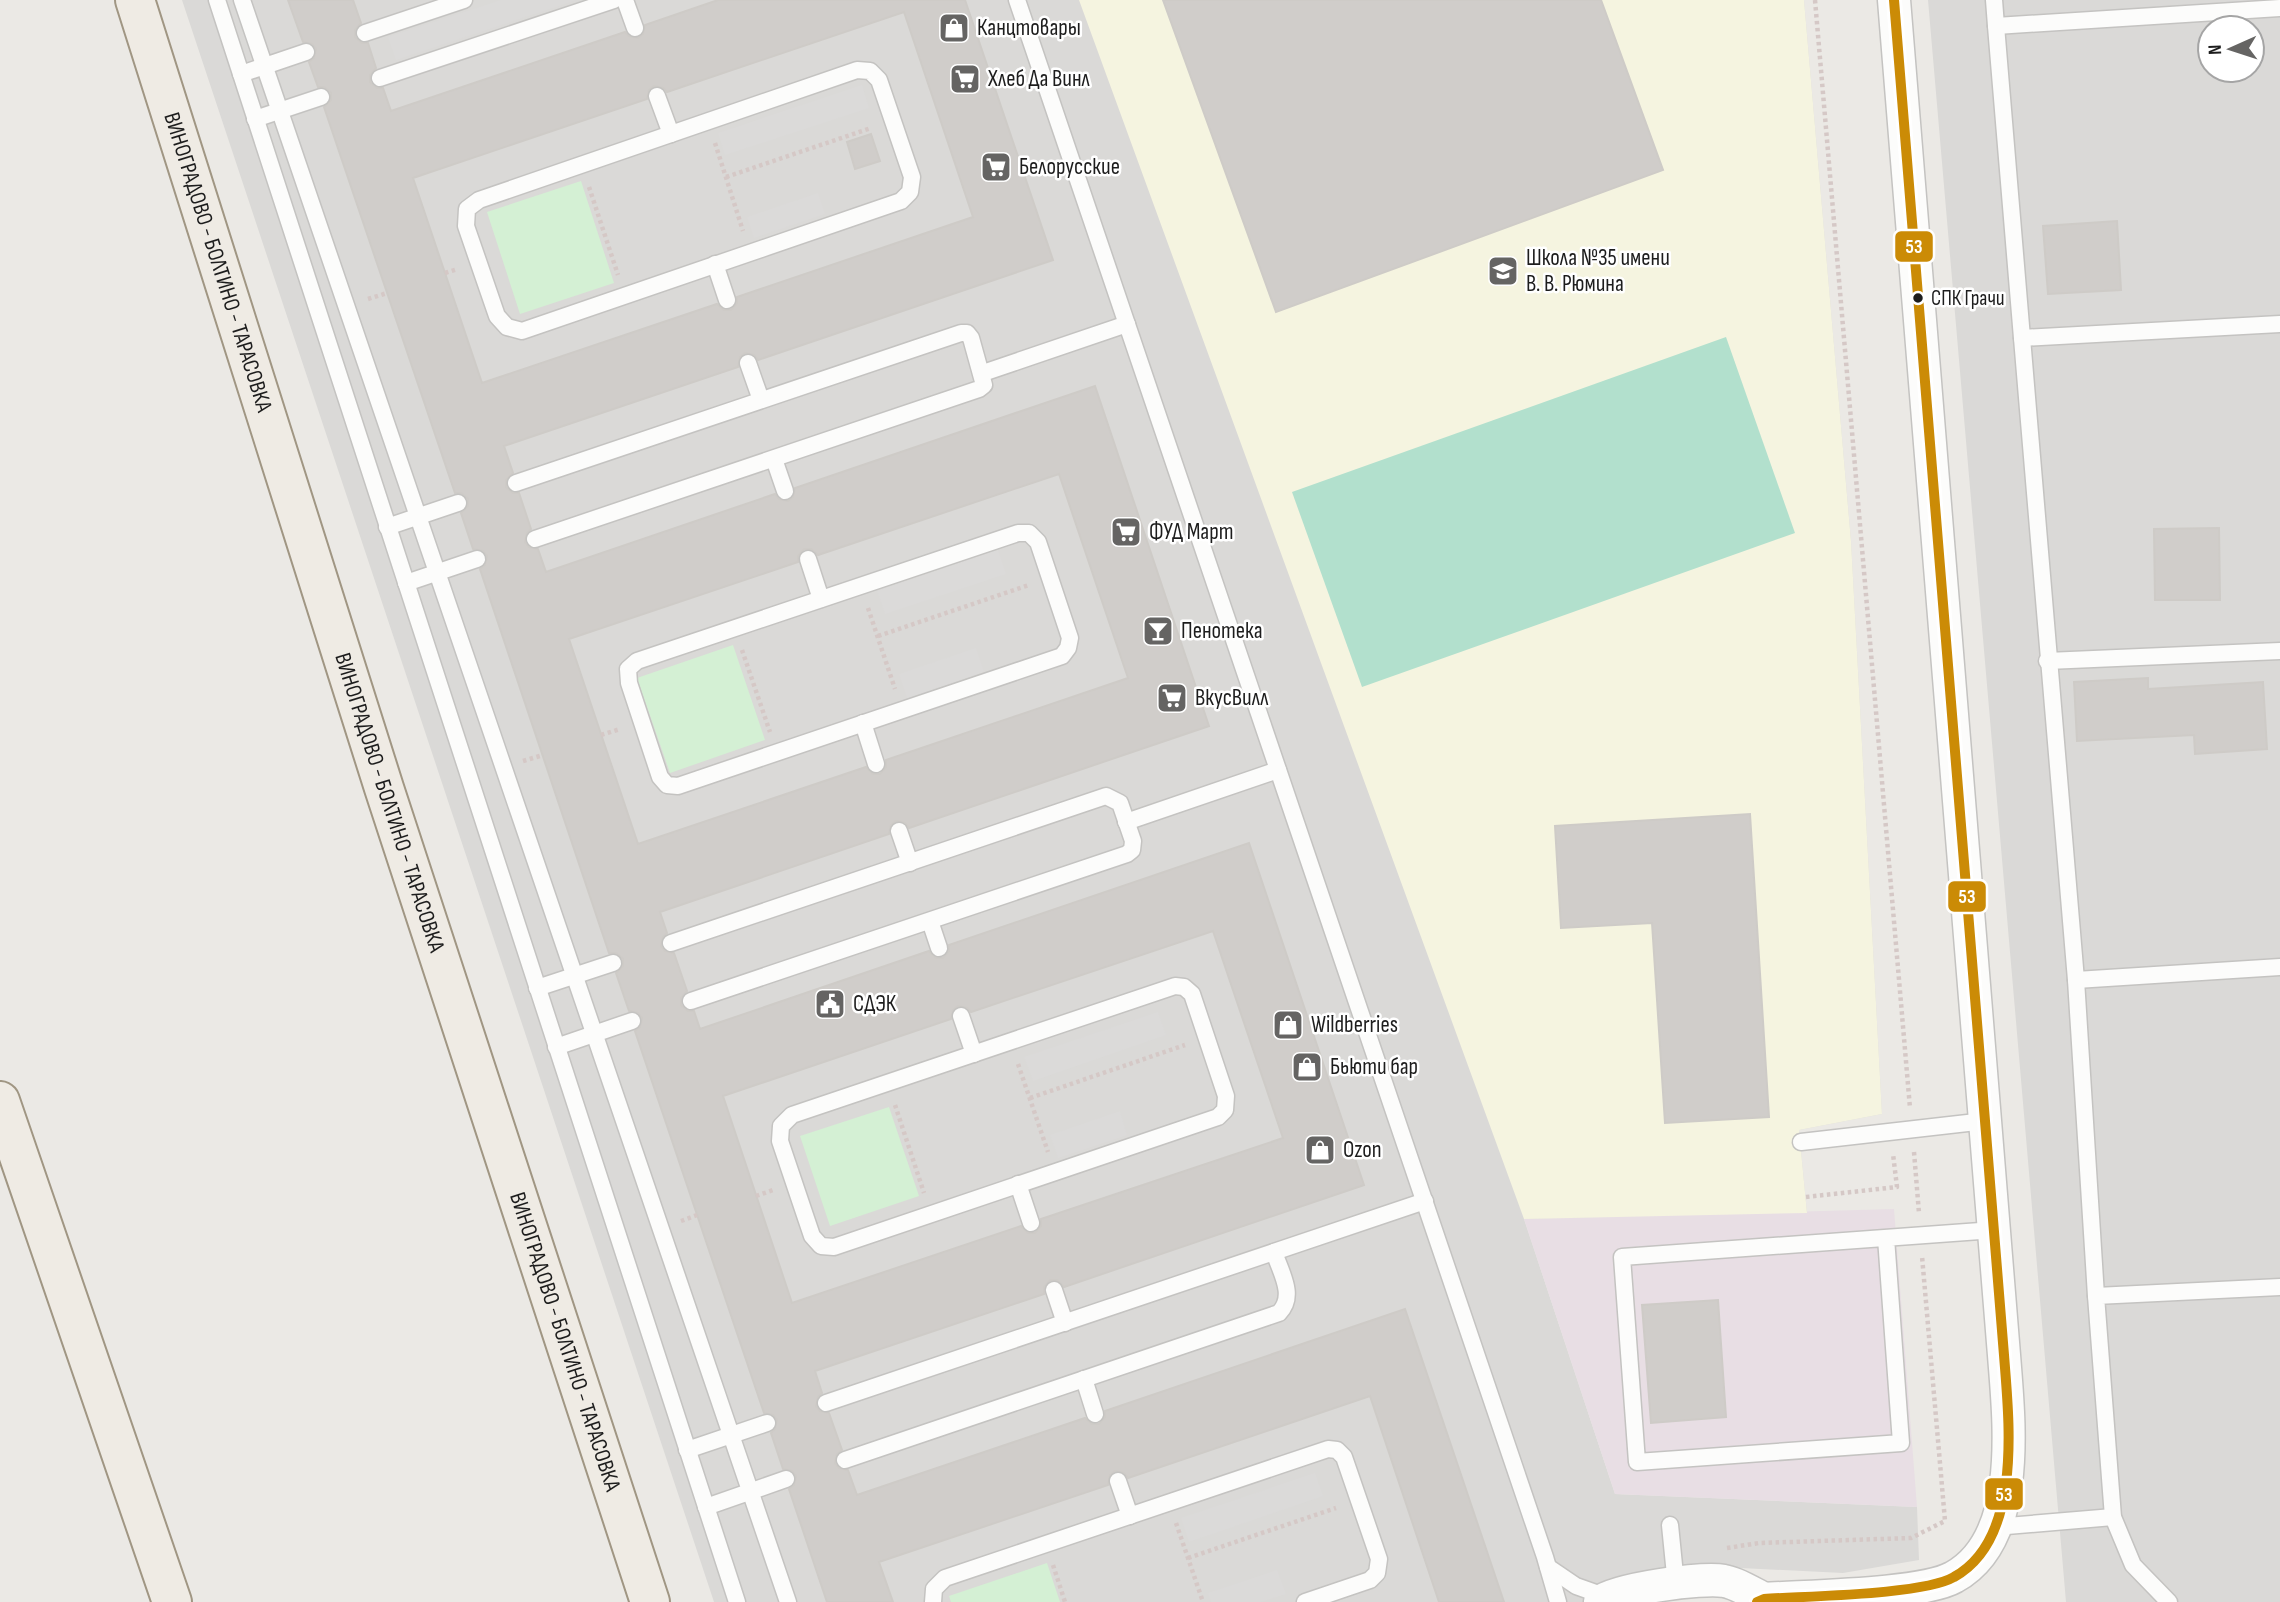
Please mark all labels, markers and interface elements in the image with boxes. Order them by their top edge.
shop icon: Канцтовары [937,11,971,45]
place label: Канцтовары [977,14,1081,42]
north arrow [2196,14,2266,84]
text: N [2204,44,2227,55]
supermarket icon: Хлеб Да Винл [948,62,982,96]
place label: Хлеб Да Винл [987,65,1091,93]
street label: ВИНОГРАДОВО - БОЛТИНО - ТАРАСОВКА [157,109,278,416]
supermarket icon: Белорусские [979,150,1013,184]
place label: Белорусские [1019,153,1120,181]
line badge: 53 [1894,230,1934,263]
text: 53 [1906,236,1922,259]
place label: Школа №35 имени В. В. Рюмина [1526,244,1670,298]
school or university icon: Школа №35 имени В. В. Рюмина [1486,254,1520,288]
place label: СПК Грачи [1931,286,2005,311]
marker: СПК Грачи [1911,291,1925,305]
supermarket icon: ФУД Март [1109,515,1143,549]
place label: ФУД Март [1149,518,1233,546]
bar icon: Пенотека [1141,614,1175,648]
place label: Пенотека [1181,617,1263,645]
street label: ВИНОГРАДОВО - БОЛТИНО - ТАРАСОВКА [328,650,451,956]
supermarket icon: ВкусВилл [1155,681,1189,715]
place label: ВкусВилл [1195,684,1269,712]
line badge: 53 [1947,880,1987,913]
text: 53 [1959,886,1975,909]
public building icon: СДЭК [813,987,847,1021]
place label: СДЭК [853,990,897,1018]
shop icon: Wildberries [1271,1008,1305,1042]
place label: Wildberries [1311,1011,1398,1039]
shop icon: Бьюти бар [1290,1050,1324,1084]
place label: Бьюти бар [1330,1053,1418,1081]
shop icon: Ozon [1303,1133,1337,1167]
place label: Ozon [1343,1136,1382,1164]
street label: ВИНОГРАДОВО - БОЛТИНО - ТАРАСОВКА [503,1189,627,1495]
line badge: 53 [1984,1477,2024,1511]
text: 53 [1996,1484,2012,1507]

